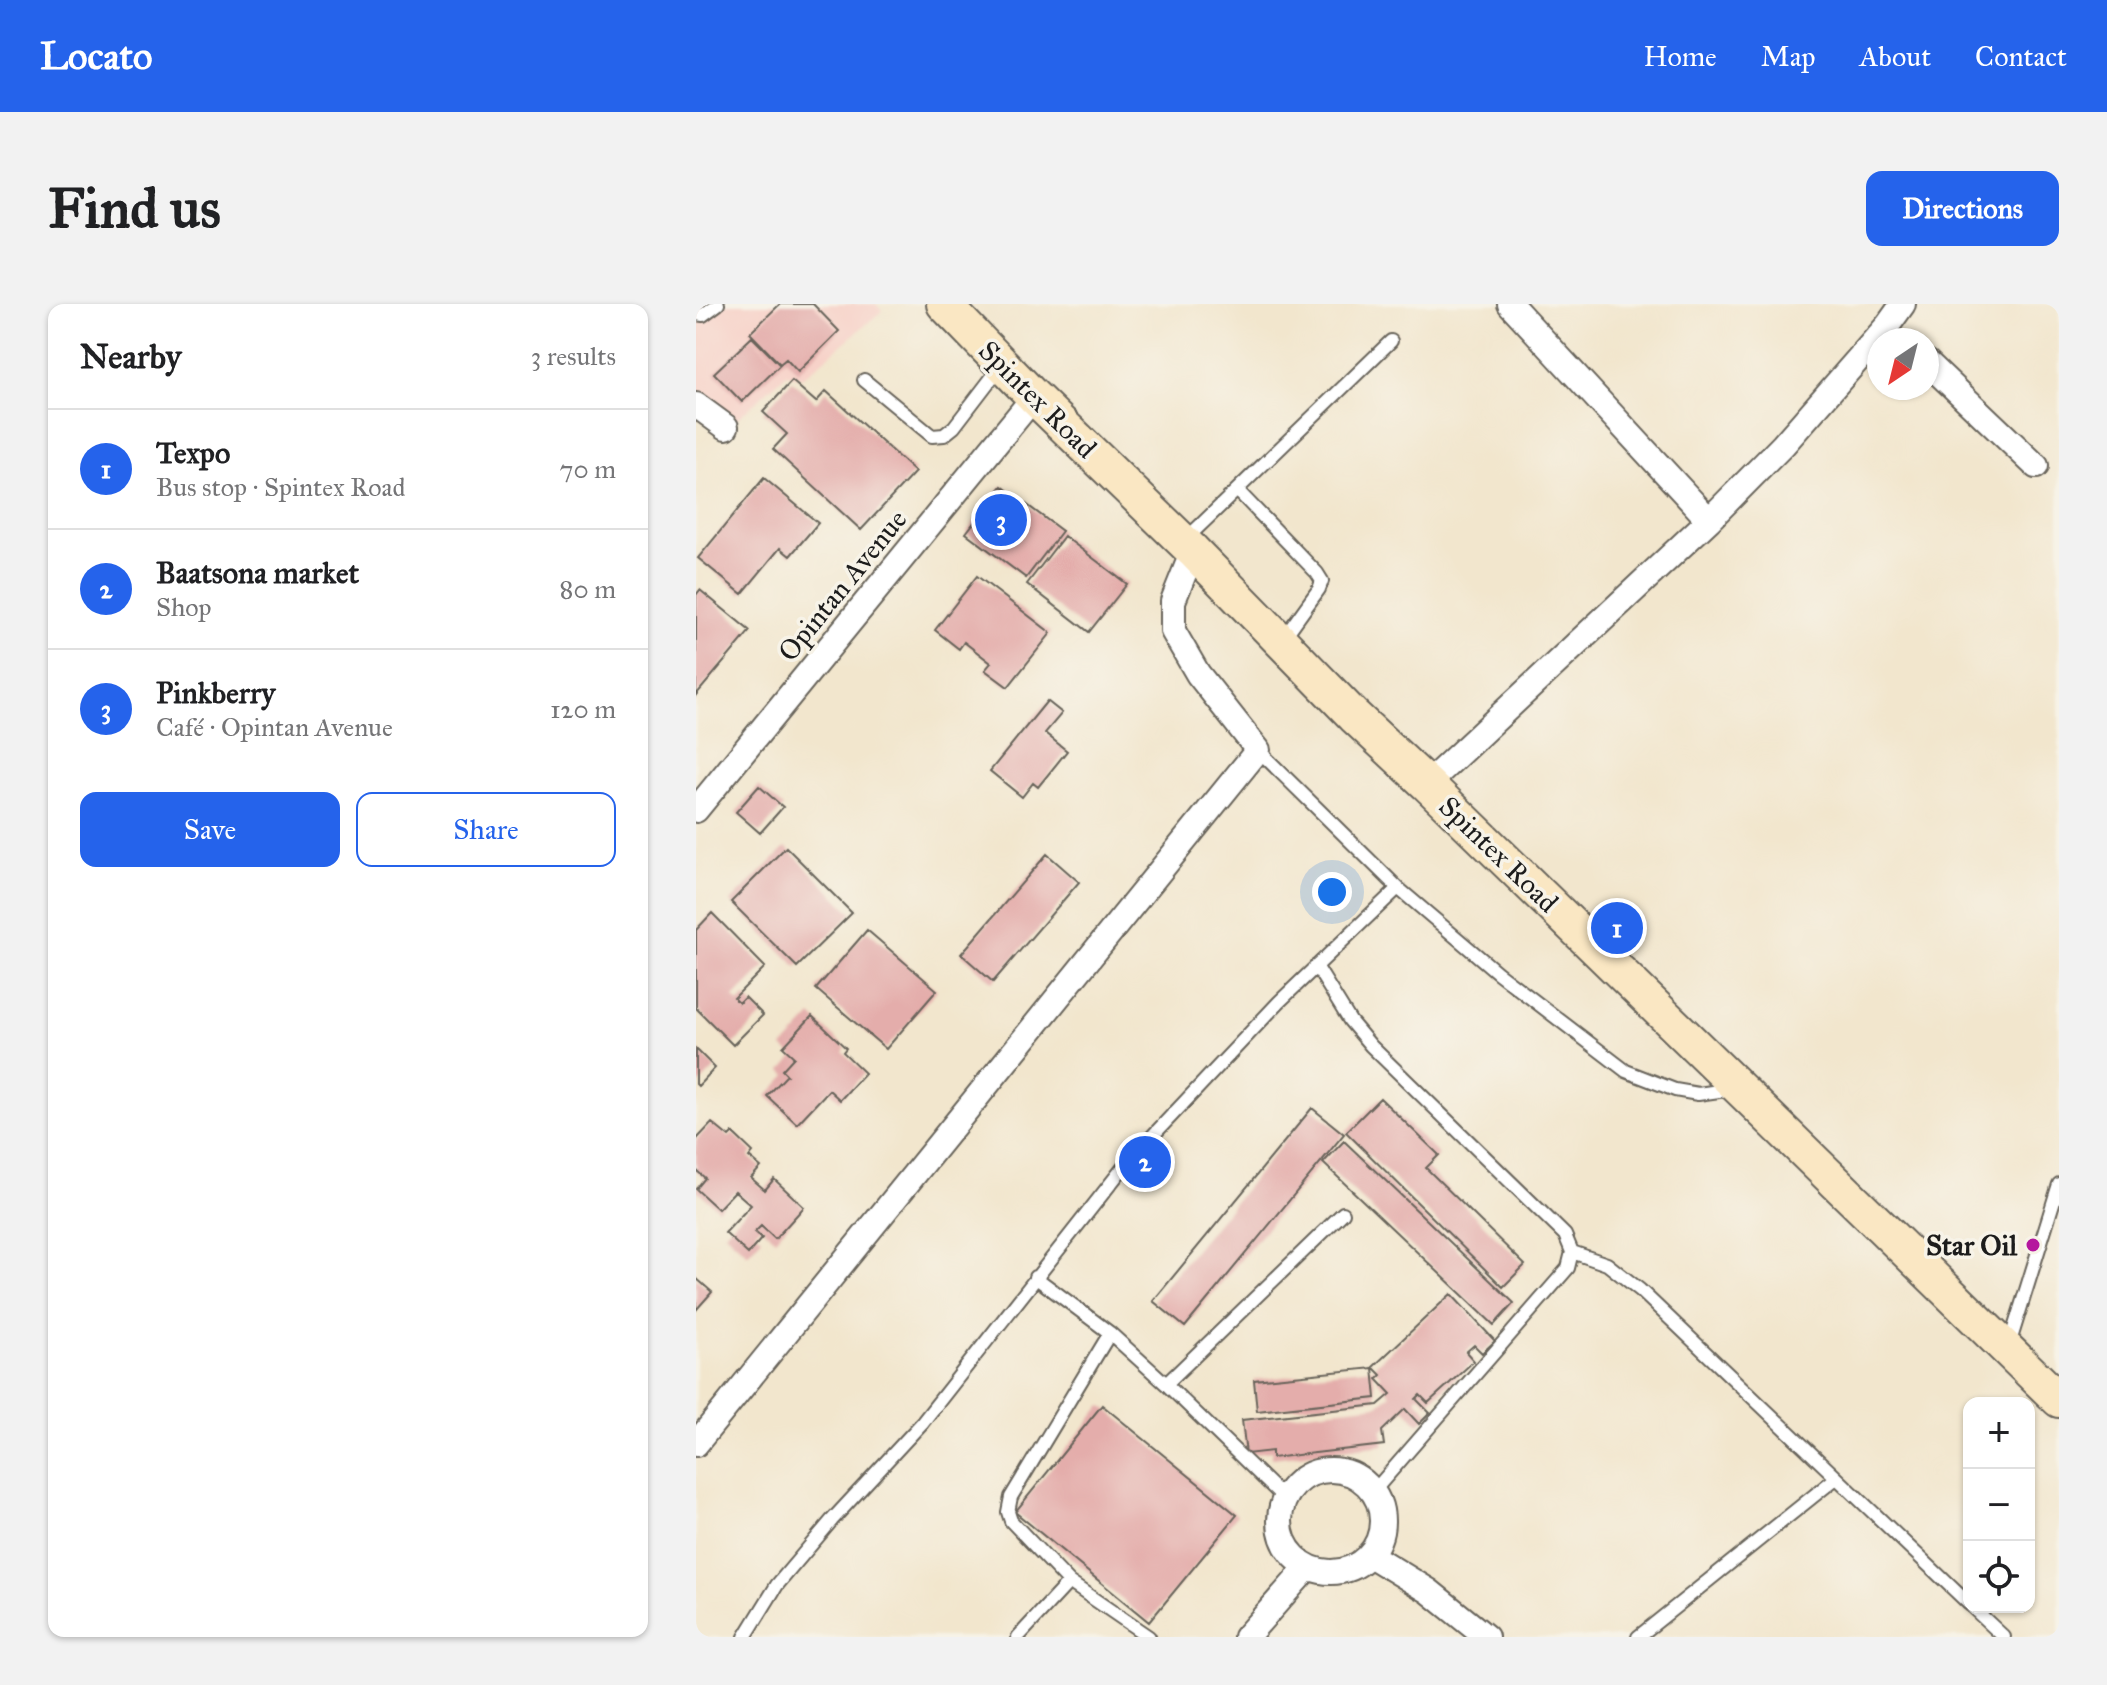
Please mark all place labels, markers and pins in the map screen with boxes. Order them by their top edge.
pin: 3 [975,490,1027,550]
pin: 1 [1591,898,1643,958]
pin: 2 [1119,1132,1171,1192]
place label: Star Oil [1926,1228,2017,1263]
marker: Star Oil [2024,1236,2042,1254]

